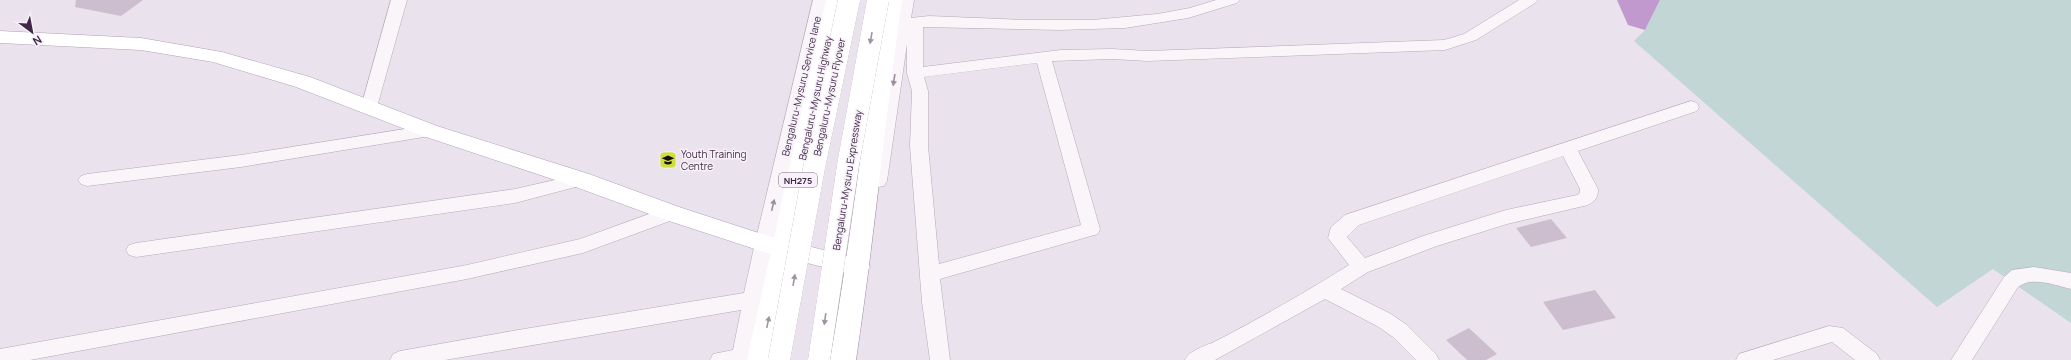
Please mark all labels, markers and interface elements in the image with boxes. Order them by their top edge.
north arrow [12,12,52,52]
street label: Bengaluru-Mysuru Service lane [778,14,824,158]
text: N [30,32,45,49]
one-way arrow [868,32,874,44]
street label: Bengaluru-Mysuru Highway [795,34,835,161]
street label: Bengaluru-Mysuru Flyover [810,36,848,157]
one-way arrow [891,74,897,86]
street label: Bengaluru-Mysuru Expressway [829,108,865,251]
place label: Youth Training Centre [681,147,747,173]
school or university icon: Youth Training Centre [658,150,678,170]
road number: NH275 [779,173,817,187]
one-way arrow [771,199,777,211]
one-way arrow [791,274,797,286]
one-way arrow [822,313,828,325]
one-way arrow [766,316,772,328]

